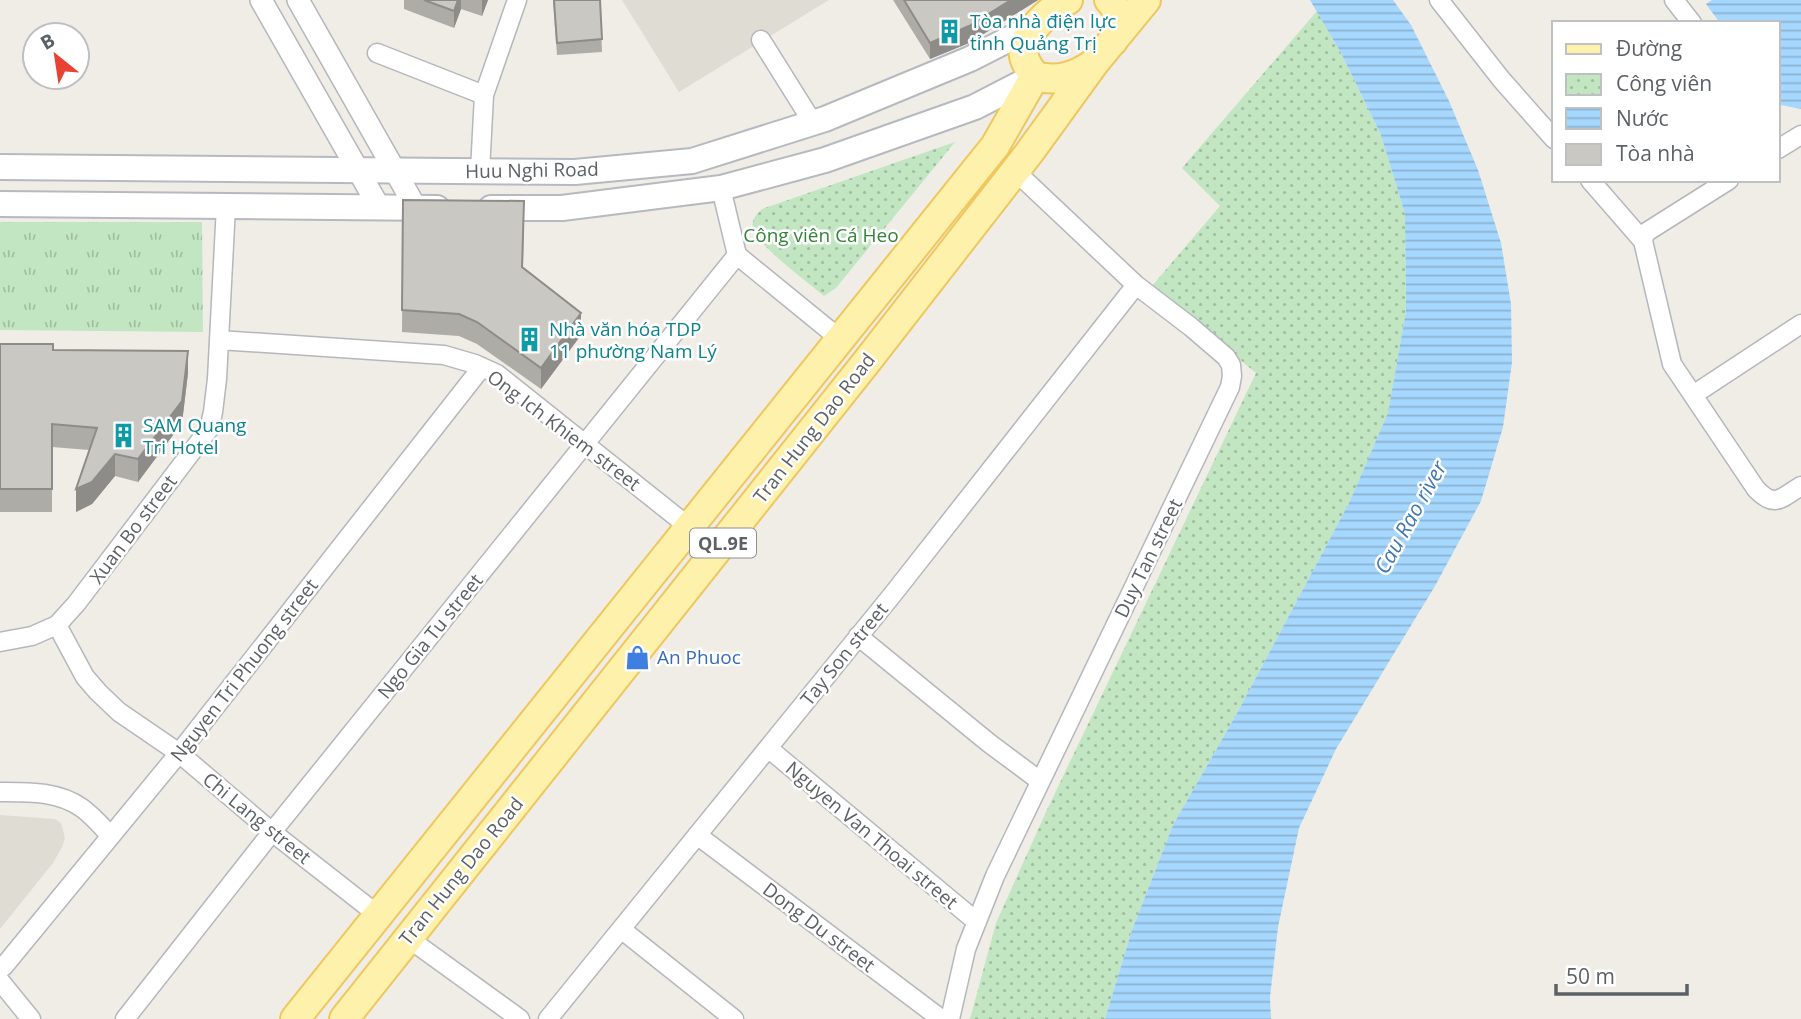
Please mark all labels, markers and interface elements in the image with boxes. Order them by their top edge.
place label: Tòa nhà điện lực tỉnh Quảng Trị [970,8,1116,56]
building icon: Tòa nhà điện lực tỉnh Quảng Trị [936,18,964,46]
north arrow [21,21,91,91]
legend [1552,21,1780,182]
text: B [35,27,60,56]
text: Đường [1616,34,1682,62]
text: Công viên [1616,69,1712,97]
text: Nước [1616,104,1669,132]
text: Tòa nhà [1616,139,1695,167]
street label: Huu Nghi Road [465,156,599,184]
park label: Công viên Cá Heo [743,222,899,248]
place label: Nhà văn hóa TDP 11 phường Nam Lý [549,316,717,364]
building icon: Nhà văn hóa TDP 11 phường Nam Lý [515,326,543,354]
street label: Tran Hung Dao Road [747,347,881,509]
street label: Ong Ich Khiem street [482,364,646,496]
place label: SAM Quang Tri Hotel [143,412,246,460]
building icon: SAM Quang Tri Hotel [109,422,137,450]
water label: Cau Rao river [1367,455,1453,578]
street label: Xuan Bo street [83,469,183,589]
street label: Duy Tan street [1108,494,1188,622]
road number: QL.9E [690,528,756,558]
street label: Ngo Gia Tu street [371,568,489,704]
street label: Nguyen Tri Phuong street [164,573,324,767]
street label: Tay Son street [794,597,894,711]
shop icon: An Phuoc [623,643,651,671]
place label: An Phuoc [657,644,741,670]
street label: Nguyen Van Thoai street [781,755,964,915]
street label: Chi Lang street [197,766,317,870]
street label: Tran Hung Dao Road [393,791,529,951]
street label: Dong Du street [758,876,881,978]
scale bar [1556,953,1687,997]
text: 50 m [1566,962,1615,990]

